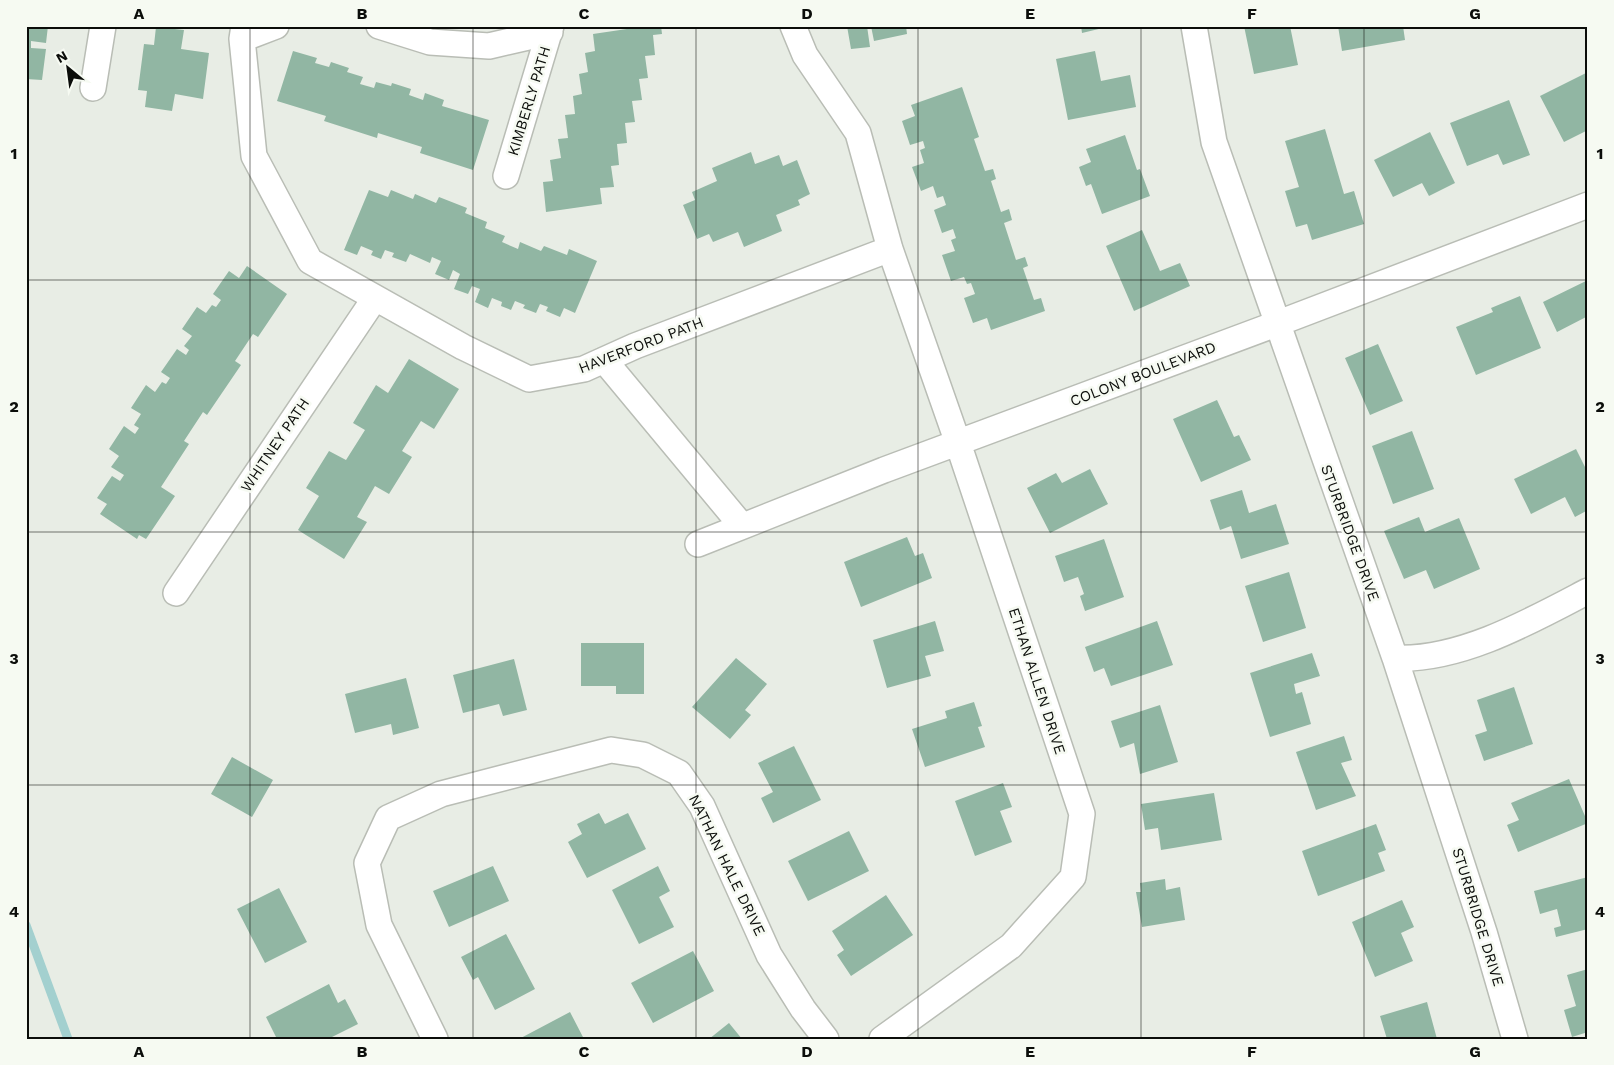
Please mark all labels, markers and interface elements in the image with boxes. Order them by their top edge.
text: A [134,4,145,23]
text: B [357,4,368,23]
text: C [579,4,590,23]
text: D [801,4,813,23]
text: E [1025,4,1035,23]
text: F [1247,4,1257,23]
text: G [1469,4,1481,23]
north arrow [42,42,92,92]
street label: KIMBERLY PATH [504,44,554,158]
text: N [53,47,70,66]
text: 1 [11,144,17,163]
text: 1 [1597,144,1603,163]
street label: HAVERFORD PATH [576,313,706,377]
street label: COLONY BOULEVARD [1067,338,1219,410]
street label: WHITNEY PATH [237,395,313,495]
text: 2 [9,397,19,416]
text: 2 [1595,397,1605,416]
street label: STURBRIDGE DRIVE [1317,462,1383,604]
street label: ETHAN ALLEN DRIVE [1005,605,1069,757]
text: 3 [9,649,19,668]
text: 3 [1595,649,1605,668]
street label: NATHAN HALE DRIVE [685,792,769,938]
street label: STURBRIDGE DRIVE [1448,846,1508,988]
text: 4 [9,902,19,921]
text: 4 [1595,902,1605,921]
text: A [134,1042,145,1061]
text: B [357,1042,368,1061]
text: C [579,1042,590,1061]
text: D [801,1042,813,1061]
text: E [1025,1042,1035,1061]
text: F [1247,1042,1257,1061]
text: G [1469,1042,1481,1061]

